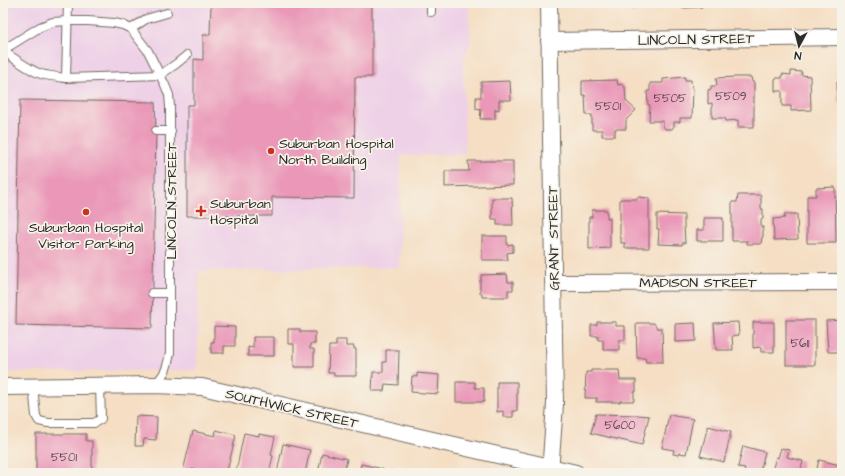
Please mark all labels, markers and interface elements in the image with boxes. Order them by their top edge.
north arrow [779,26,819,66]
street label: LINCOLN STREET [637,29,755,51]
text: N [793,48,802,63]
house number: 5509 [715,88,747,105]
house number: 5505 [653,90,687,107]
house number: 5501 [595,98,622,115]
place label: Suburban Hospital North Building [279,134,394,170]
street label: LINCOLN STREET [162,142,182,259]
marker: Suburban Hospital North Building [266,146,276,156]
street label: GRANT STREET [543,185,565,291]
place label: Suburban Hospital [210,194,271,230]
marker: Suburban Hospital [195,205,207,217]
marker: Suburban Hospital Visitor Parking [81,207,91,217]
place label: Suburban Hospital Visitor Parking [29,218,143,254]
street label: MADISON STREET [639,273,757,293]
house number: 5611 [790,335,810,352]
street label: SOUTHWICK STREET [223,384,360,434]
house number: 5600 [604,417,636,434]
house number: 5501 [51,449,78,466]

